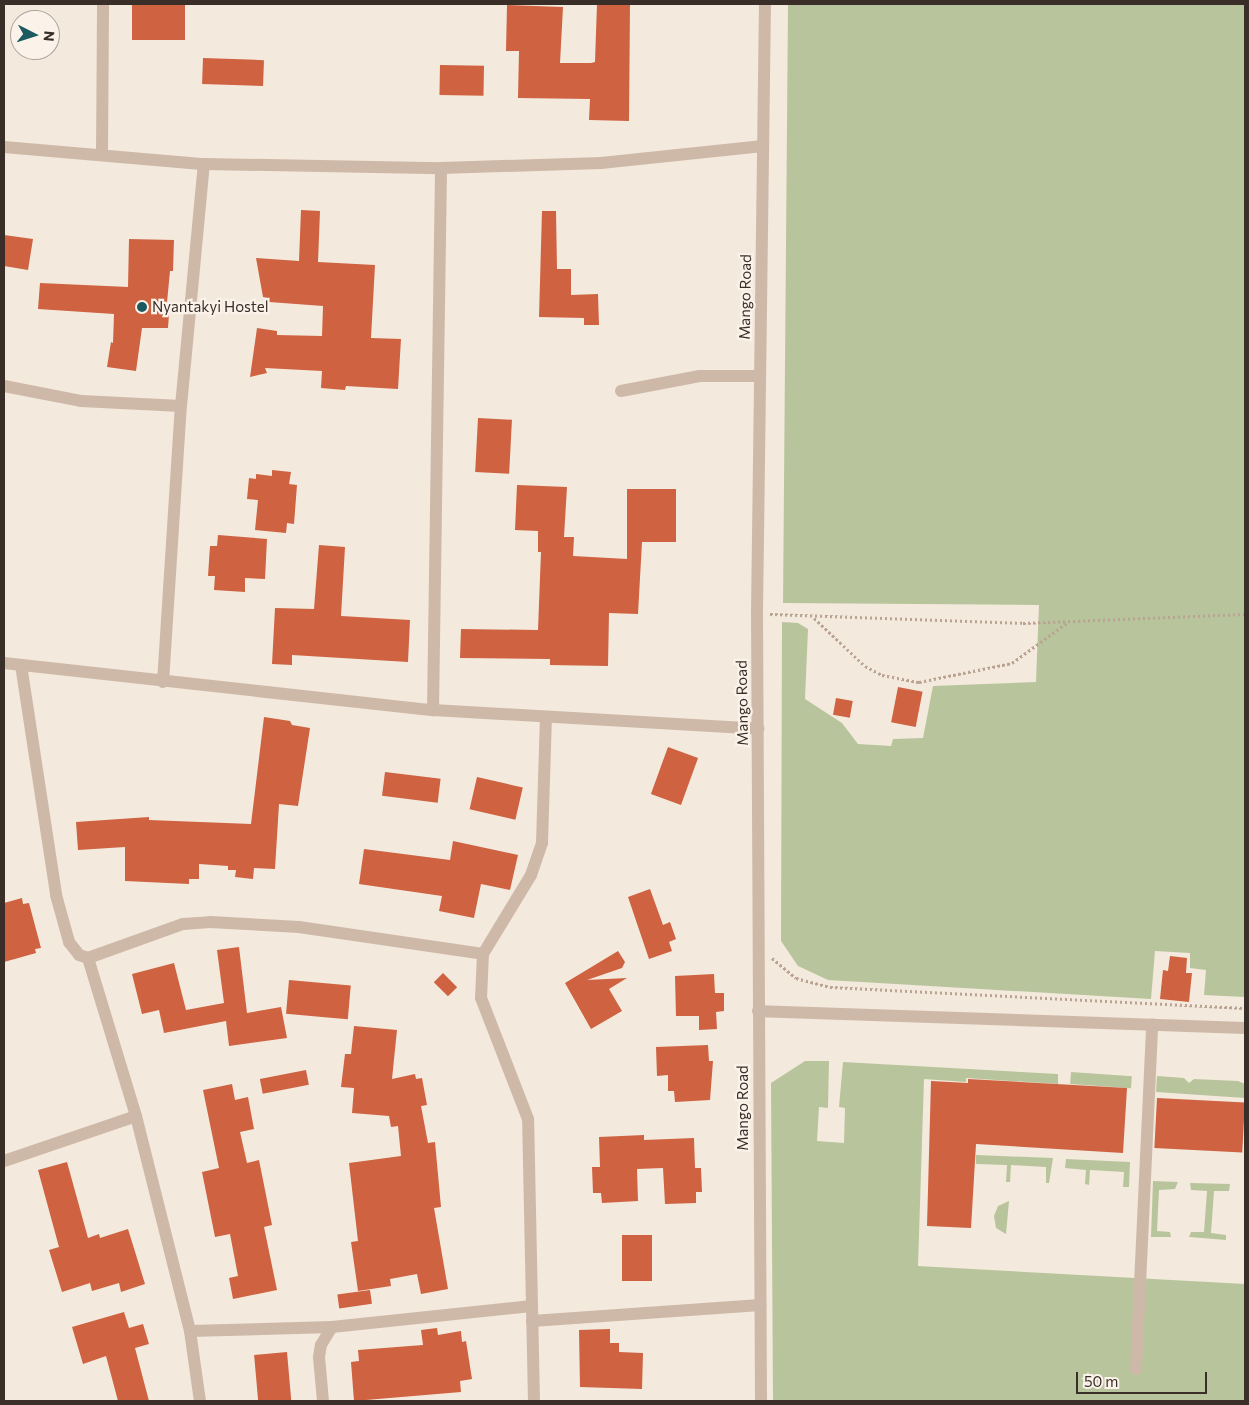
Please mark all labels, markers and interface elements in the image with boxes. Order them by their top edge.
north arrow [10,10,60,60]
text: N [41,30,58,42]
street label: Mango Road [735,254,755,340]
place label: Nyantakyi Hostel [152,298,269,316]
marker: Nyantakyi Hostel [136,301,148,313]
street label: Mango Road [732,660,752,746]
street label: Mango Road [734,1065,752,1151]
scale bar [1079,1362,1210,1394]
text: 50 m [1084,1372,1118,1390]

